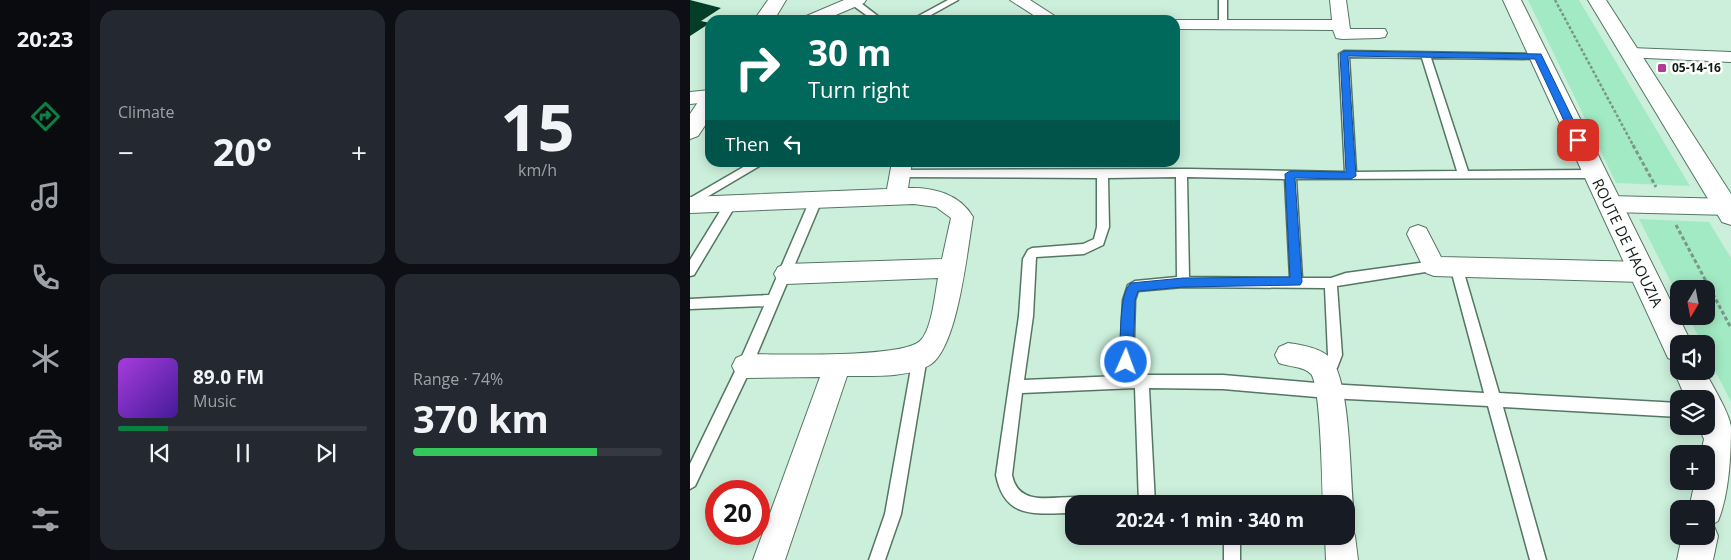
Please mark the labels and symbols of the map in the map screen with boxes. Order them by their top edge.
place label: 05-14-16 [1672,59,1721,76]
marker: 05-14-16 [1656,62,1668,74]
pin [1557,119,1599,161]
street label: ROUTE DE HAOUZIA [1588,175,1668,311]
north arrow [1670,280,1715,325]
position arrow [1099,335,1151,387]
speed limit sign: 20 [705,480,770,545]

